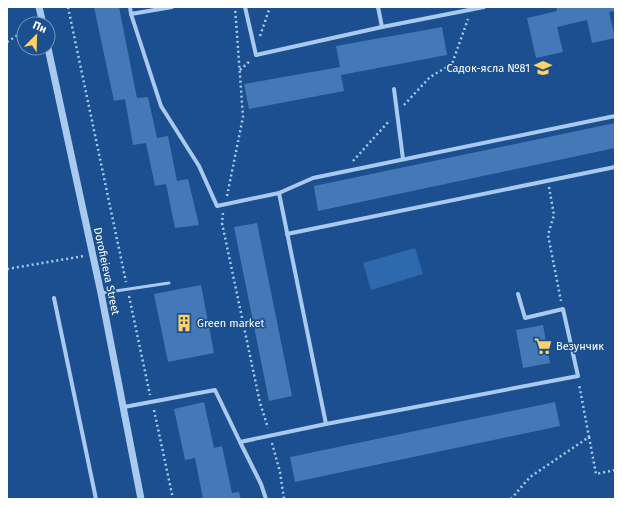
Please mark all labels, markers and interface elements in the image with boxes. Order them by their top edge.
north arrow [16,16,56,56]
text: Пн [31,19,49,36]
school or university icon: Садок-ясла №81 [533,58,553,78]
place label: Садок-ясла №81 [446,62,530,75]
street label: Dorofieieva Street [91,226,122,316]
building icon: Green market [174,313,194,333]
place label: Green market [197,317,264,330]
supermarket icon: Везунчик [533,336,553,356]
place label: Везунчик [556,340,604,353]

